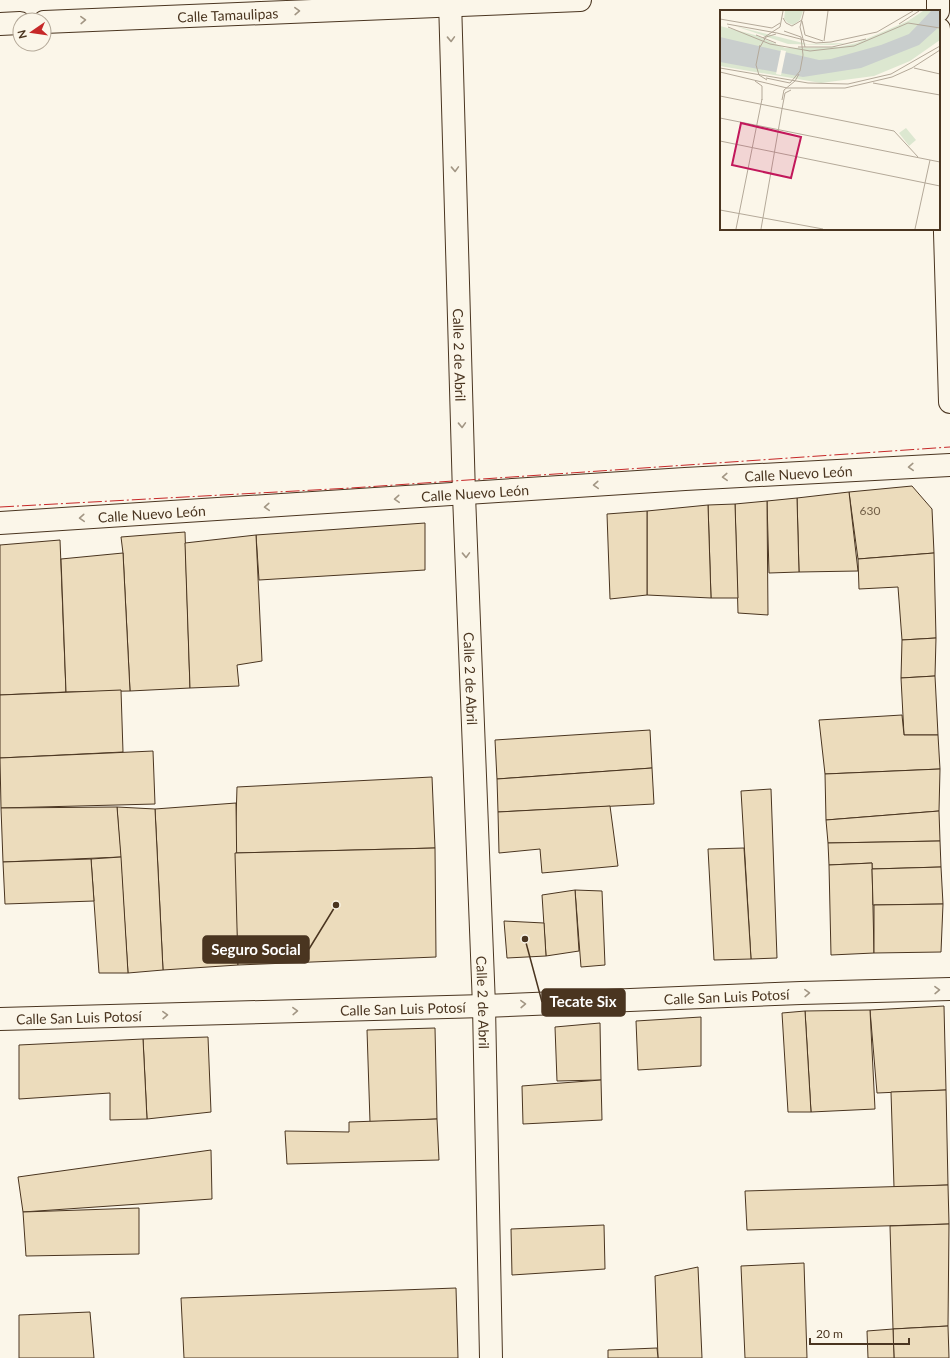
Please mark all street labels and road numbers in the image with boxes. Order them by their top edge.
street label: Calle Tamaulipas [177,4,279,25]
street label: Calle 2 de Abril [450,308,470,402]
street label: Calle Nuevo León [744,462,853,484]
street label: Calle Nuevo León [421,481,529,504]
street label: Calle Nuevo León [97,501,206,525]
street label: Calle 2 de Abril [461,632,482,726]
street label: Calle 2 de Abril [474,956,493,1049]
street label: Calle San Luis Potosí [663,985,790,1007]
street label: Calle San Luis Potosí [340,998,467,1018]
street label: Calle San Luis Potosí [16,1007,143,1027]

